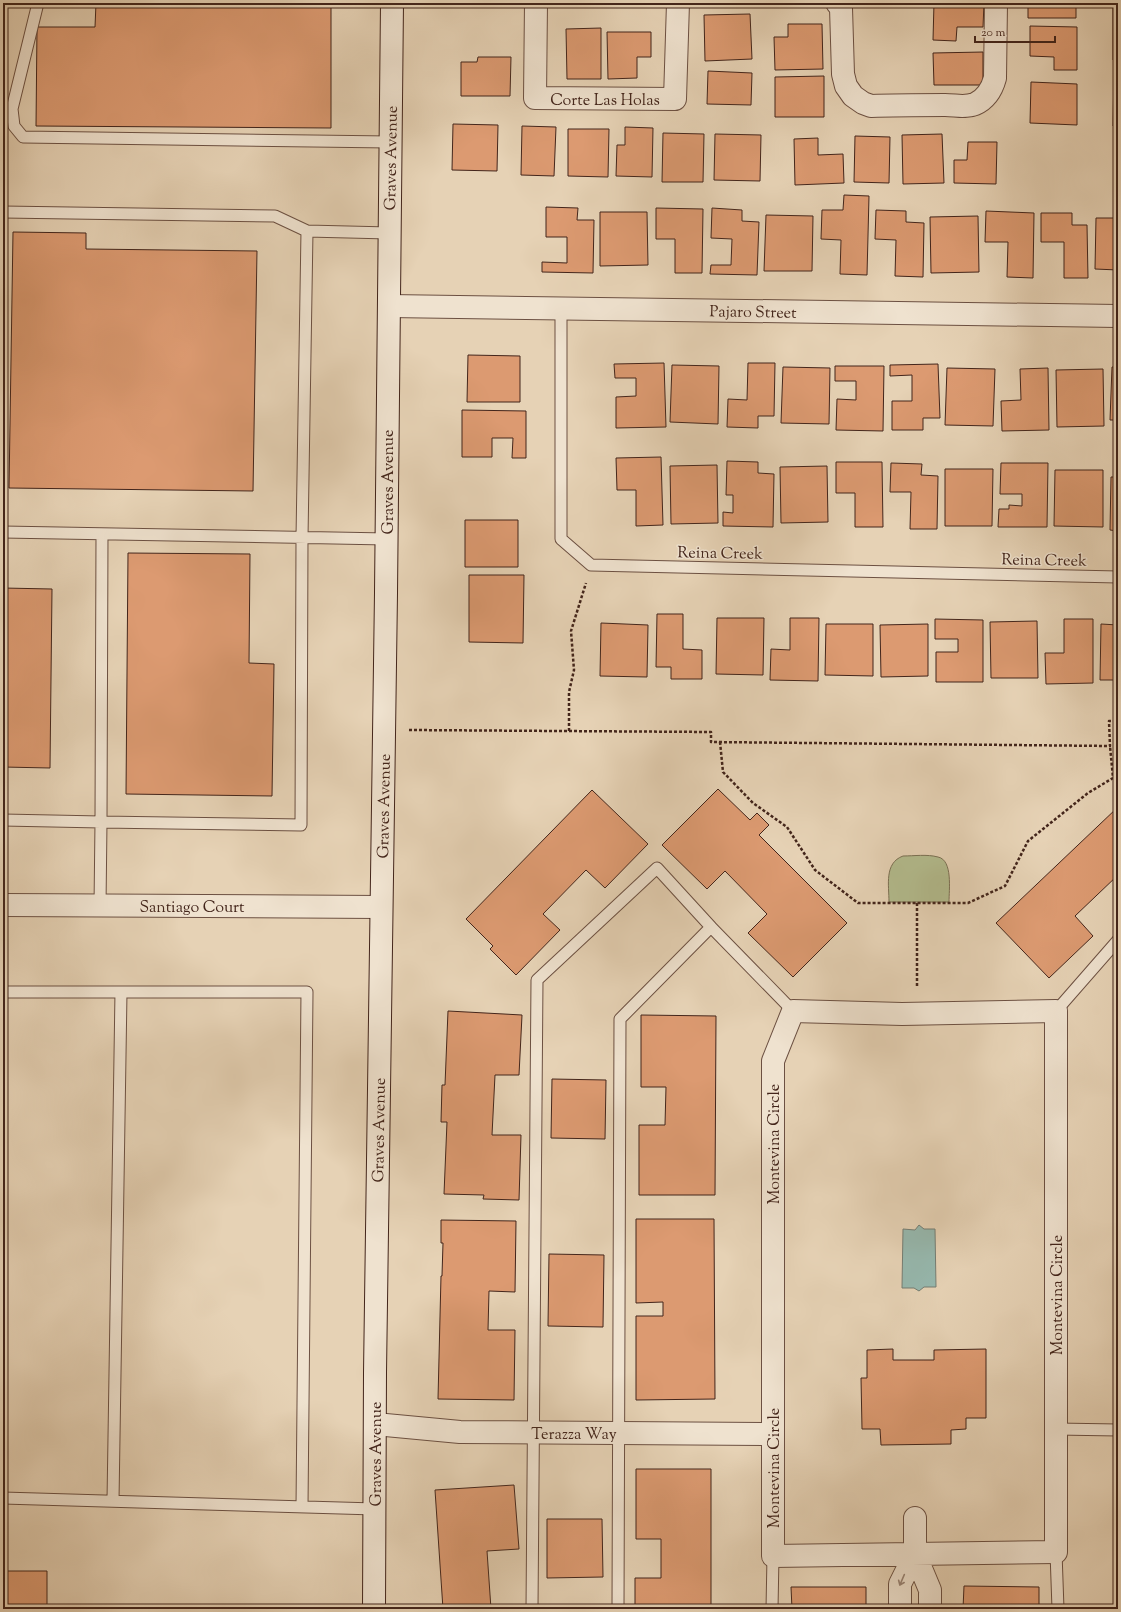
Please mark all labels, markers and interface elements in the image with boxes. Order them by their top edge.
scale bar [975,18,1055,44]
text: 20 m [981,24,1006,42]
street label: Corte Las Holas [550,90,660,113]
street label: Graves Avenue [380,105,405,211]
street label: Pajaro Street [709,301,797,326]
street label: Graves Avenue [378,430,401,534]
street label: Reina Creek [677,542,763,567]
street label: Reina Creek [1001,549,1087,574]
street label: Graves Avenue [373,753,398,859]
street label: Santiago Court [139,897,245,920]
street label: Graves Avenue [368,1077,393,1183]
street label: Montevina Circle [764,1084,787,1204]
street label: Montevina Circle [1047,1235,1070,1355]
street label: Graves Avenue [366,1402,389,1506]
street label: Montevina Circle [764,1408,787,1528]
street label: Terazza Way [531,1424,617,1447]
one-way arrow [898,1574,906,1586]

